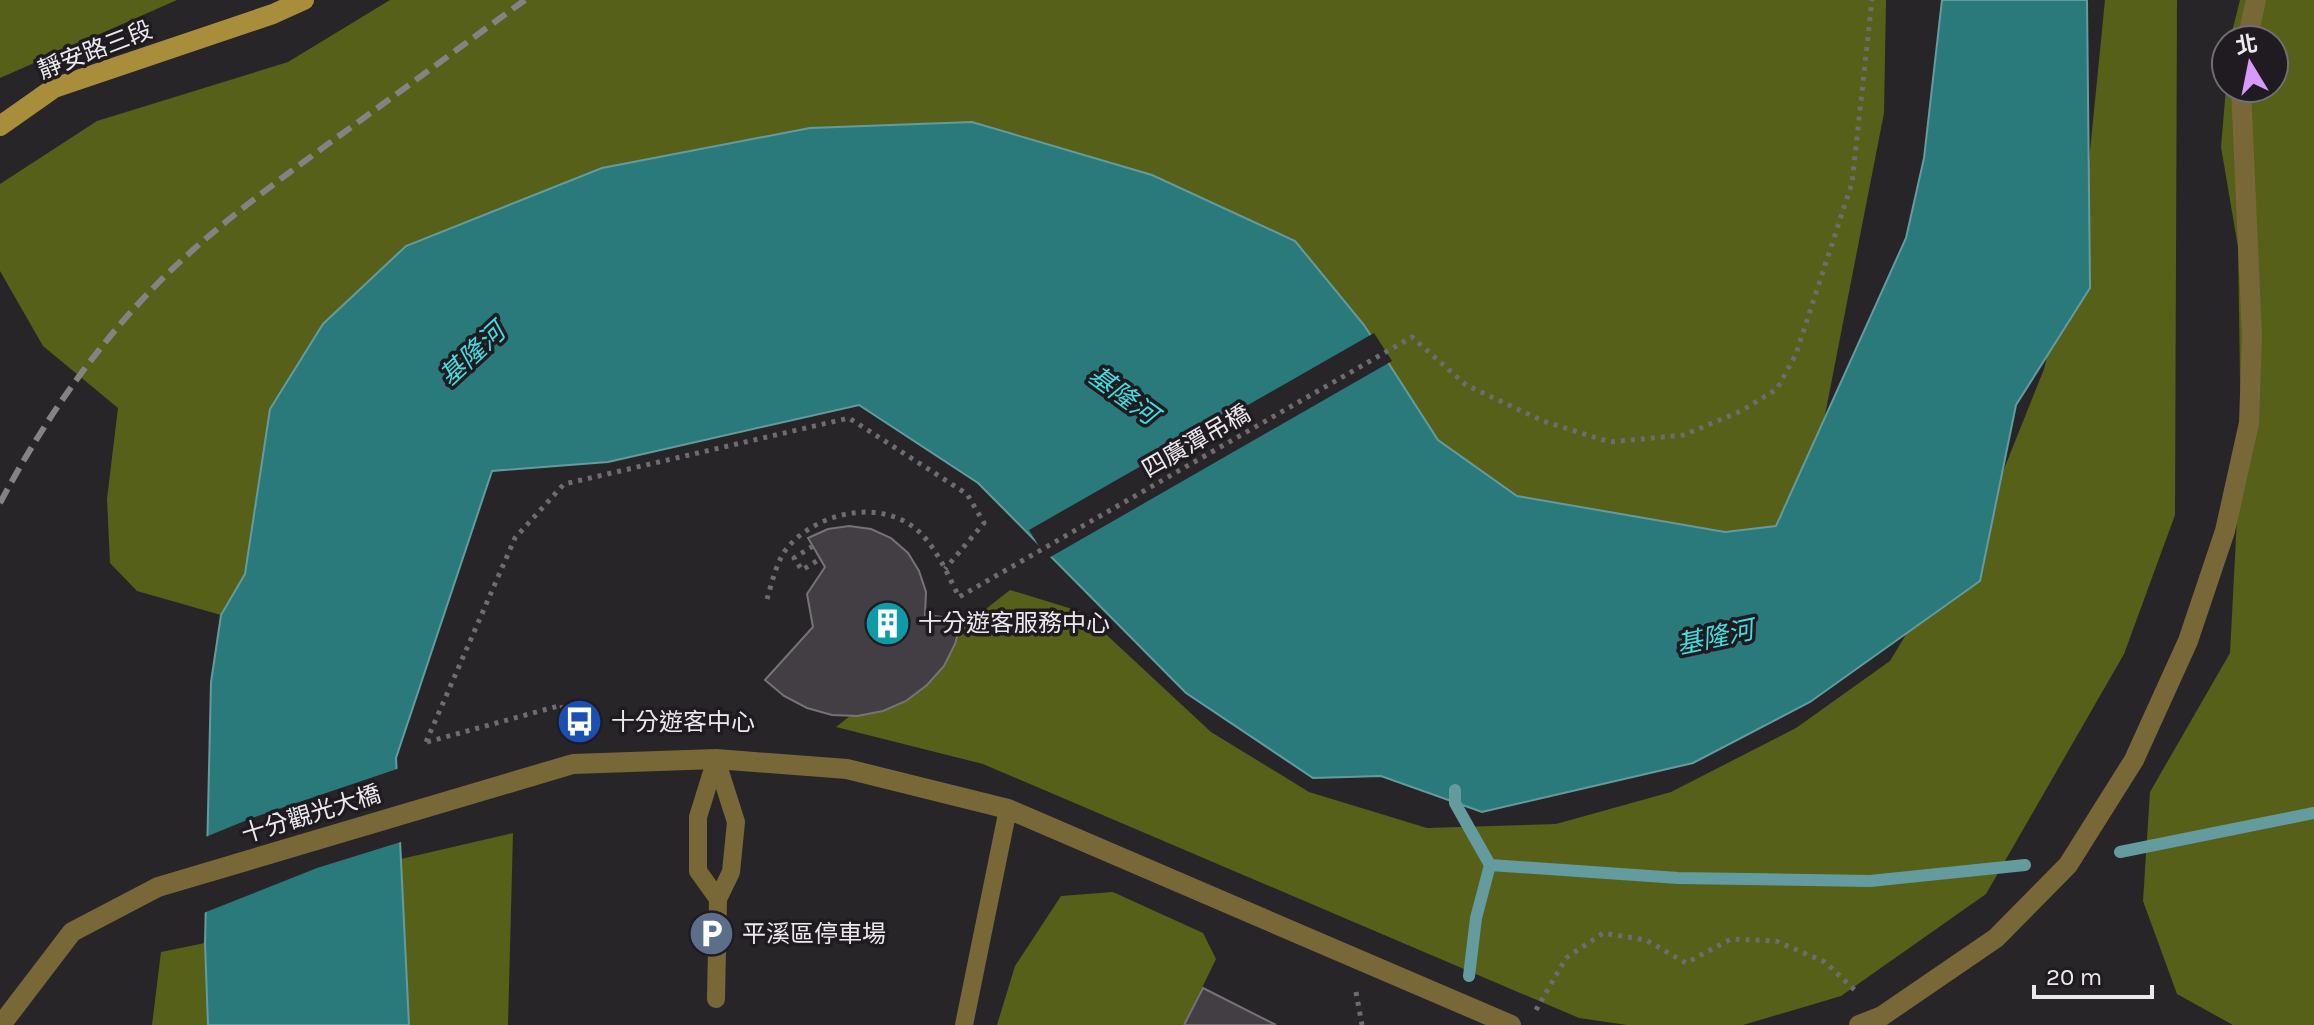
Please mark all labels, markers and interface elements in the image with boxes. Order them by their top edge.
street label: 靜安路三段 [34,15,156,85]
north arrow [2210,24,2290,104]
text: 北 [2234,31,2260,60]
water label: 基隆河 [433,313,515,392]
water label: 基隆河 [1082,360,1167,434]
street label: 四廣潭吊橋 [1137,399,1255,483]
building icon: 十分遊客服務中心 [863,599,911,647]
place label: 十分遊客服務中心 [918,609,1110,637]
water label: 基隆河 [1674,613,1761,661]
bus stop icon: 十分遊客中心 [556,698,604,746]
place label: 十分遊客中心 [611,708,755,736]
street label: 十分觀光大橋 [238,780,384,848]
parking icon: 平溪區停車場 [687,910,735,958]
place label: 平溪區停車場 [742,920,886,948]
scale bar [2034,949,2152,999]
text: 20 m [2046,963,2102,991]

